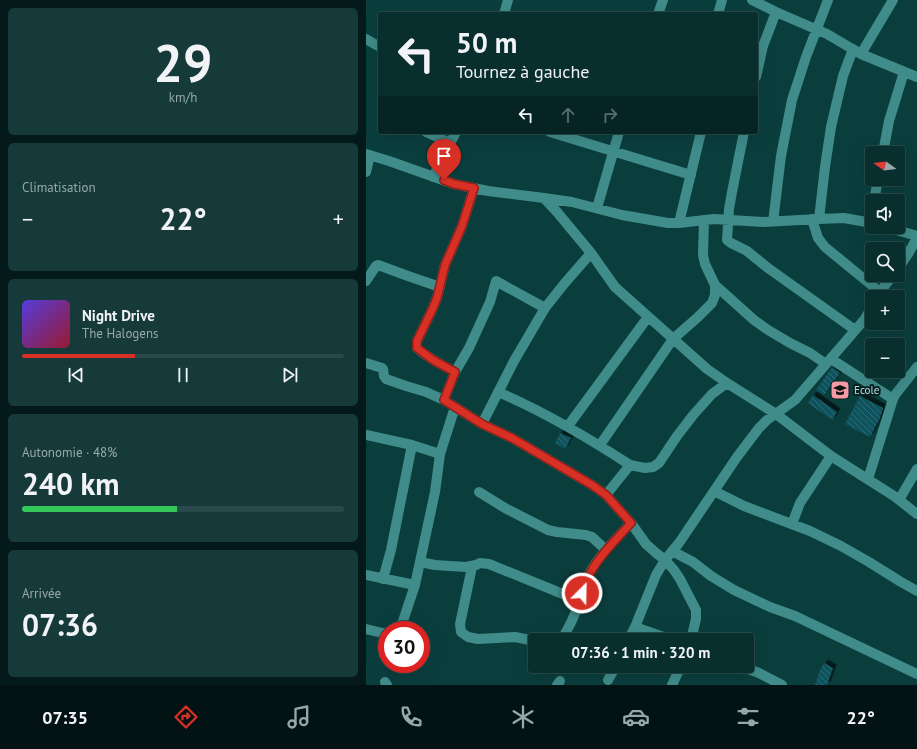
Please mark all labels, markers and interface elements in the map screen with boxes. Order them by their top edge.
text: 50 m [456,24,517,61]
icon: left [390,28,442,80]
text: 29 [154,29,212,96]
text: Tournez à gauche [456,60,589,83]
text: km/h [169,89,197,106]
icon: left [515,104,537,126]
icon: ahead [557,104,579,126]
icon: right [599,104,621,126]
pin [427,139,461,180]
icon: arrive [433,145,455,167]
north arrow [865,146,905,186]
map controls [865,146,905,378]
text: Climatisation [22,179,96,196]
button: sound [865,194,905,234]
text: 22° [159,199,207,238]
text: − [22,205,33,233]
text: + [333,205,344,233]
button: search [865,242,905,282]
button: + [865,290,905,330]
text: Night Drive [82,306,155,325]
text: The Halogens [82,325,159,342]
button: − [865,338,905,378]
icon: previous [65,364,87,386]
icon: pause [172,364,194,386]
icon: next [279,364,301,386]
school or university icon: Ecole [829,379,851,401]
place label: Ecole [854,383,880,397]
text: Autonomie · 48% [22,444,117,461]
text: 240 km [22,464,120,503]
position arrow [561,572,603,614]
text: Arrivée [22,585,61,602]
text: 07:36 [22,605,98,644]
speed limit sign: 30 [378,621,430,673]
text: 07:36 · 1 min · 320 m [572,643,710,662]
icon: directions [172,703,200,731]
icon: music [285,703,313,731]
icon: phone [397,703,425,731]
icon: climate [509,703,537,731]
icon: car [622,703,650,731]
icon: filters [734,703,762,731]
text: 07:35 [42,706,88,729]
text: 22° [846,706,875,729]

